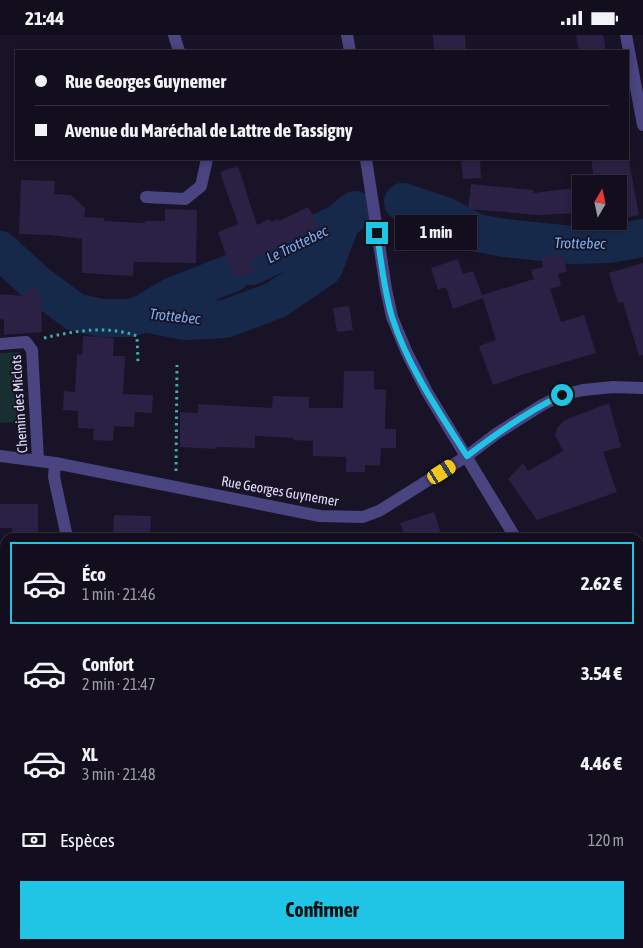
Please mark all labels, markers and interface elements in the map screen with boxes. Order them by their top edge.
text: 21:44 [25,7,64,29]
text: Rue Georges Guynemer [65,70,226,92]
text: Avenue du Maréchal de Lattre de Tassigny [65,119,353,141]
north arrow [572,175,628,230]
map controls [572,175,627,230]
callout: 1 min [394,215,477,251]
water label: Le Trottebec [264,222,331,266]
route end [366,222,388,244]
text: 1 min [420,223,452,241]
water label: Trottebec [554,234,606,252]
water label: Trottebec [149,305,202,327]
street label: Chemin des Miclots [8,354,30,454]
route start [551,384,573,406]
car [425,458,458,486]
street label: Rue Georges Guynemer [220,473,341,509]
icon: car [22,561,67,606]
text: Éco [82,563,106,585]
text: 2.62 € [581,572,622,594]
text: 1 min · 21:46 [82,585,155,603]
icon: car [22,651,67,696]
text: Confort [82,653,134,675]
text: 3.54 € [581,662,622,684]
text: 2 min · 21:47 [82,675,155,693]
icon: car [22,741,67,786]
text: XL [82,743,98,765]
text: 4.46 € [581,752,622,774]
text: 3 min · 21:48 [82,765,155,783]
icon: cash [20,826,48,854]
text: Espèces [60,829,115,851]
text: 120 m [588,831,624,849]
button: Confirmer [20,881,624,939]

